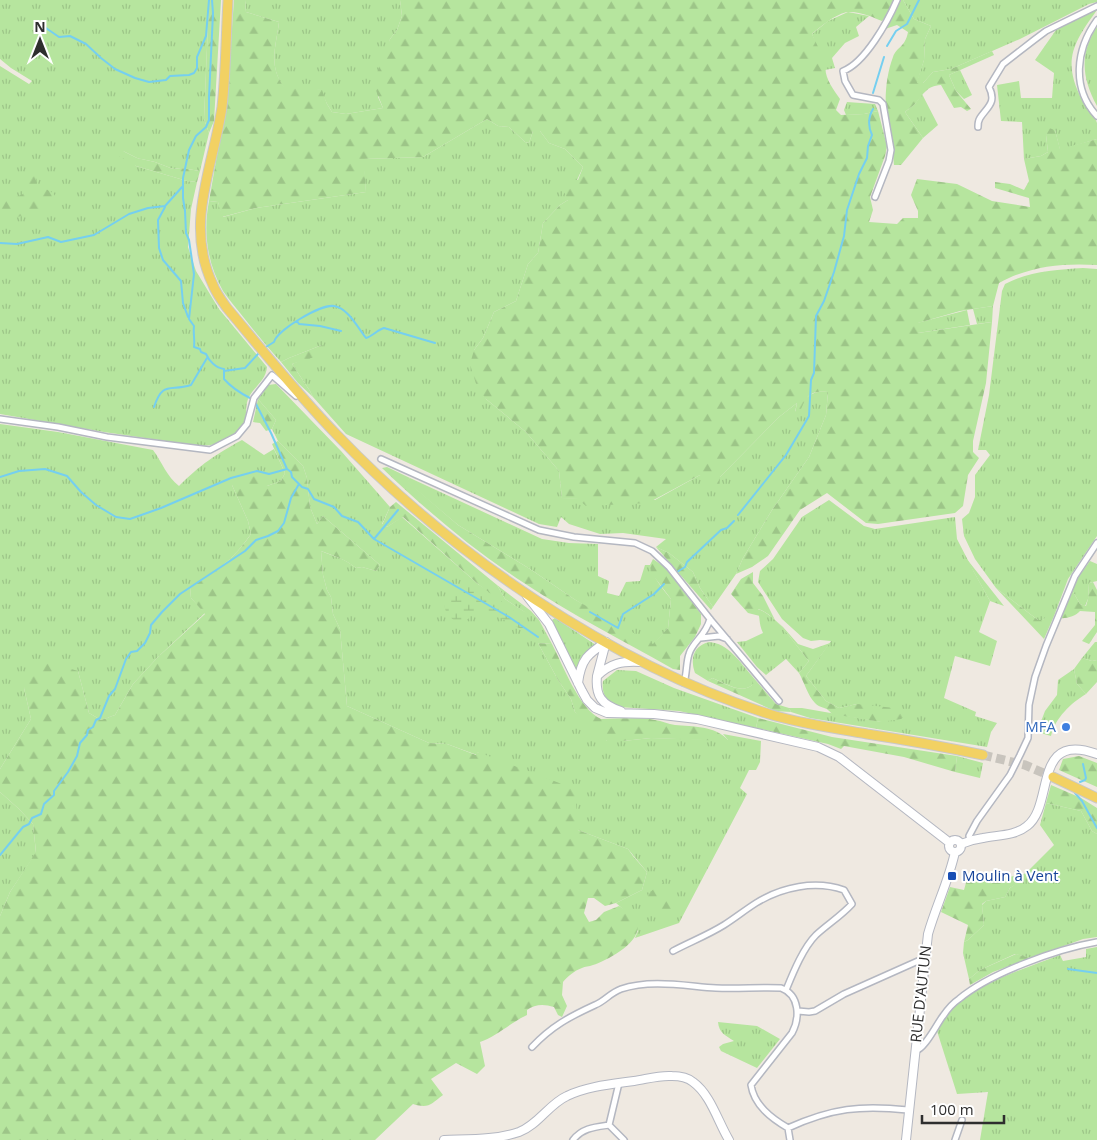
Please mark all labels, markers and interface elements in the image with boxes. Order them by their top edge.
north arrow [15,15,65,65]
text: N [34,17,46,36]
place label: MFA [1025,716,1057,736]
marker: MFA [1060,721,1072,733]
place label: Moulin à Vent [962,865,1059,885]
marker: Moulin à Vent [946,870,958,882]
street label: RUE D'AUTUN [905,944,935,1043]
scale bar [922,1092,1004,1124]
text: 100 m [930,1099,974,1119]

